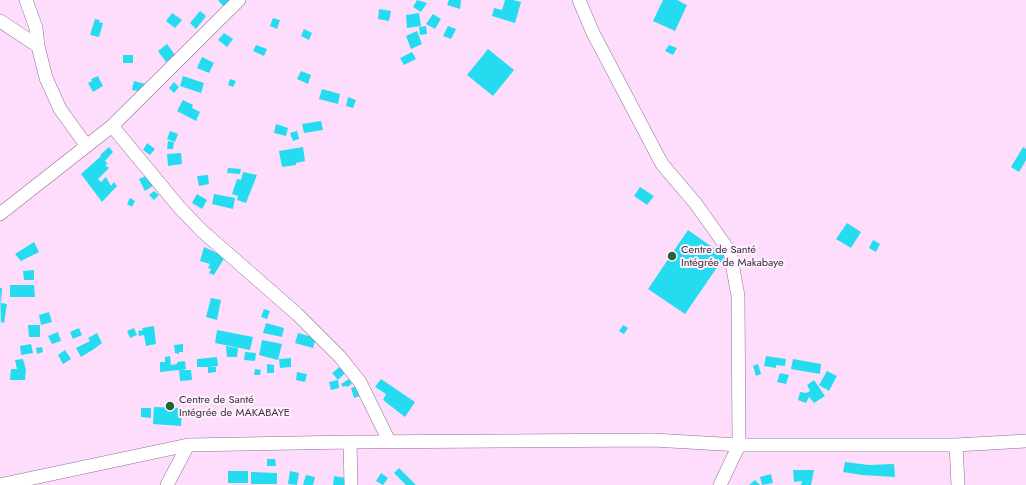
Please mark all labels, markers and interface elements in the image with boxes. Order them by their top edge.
place label: Centre de Santé Intégrée de Makabaye [681,243,784,269]
marker: Centre de Santé Intégrée de Makabaye [666,250,678,262]
place label: Centre de Santé Intégrée de MAKABAYE [179,393,290,419]
marker: Centre de Santé Intégrée de MAKABAYE [164,400,176,412]

